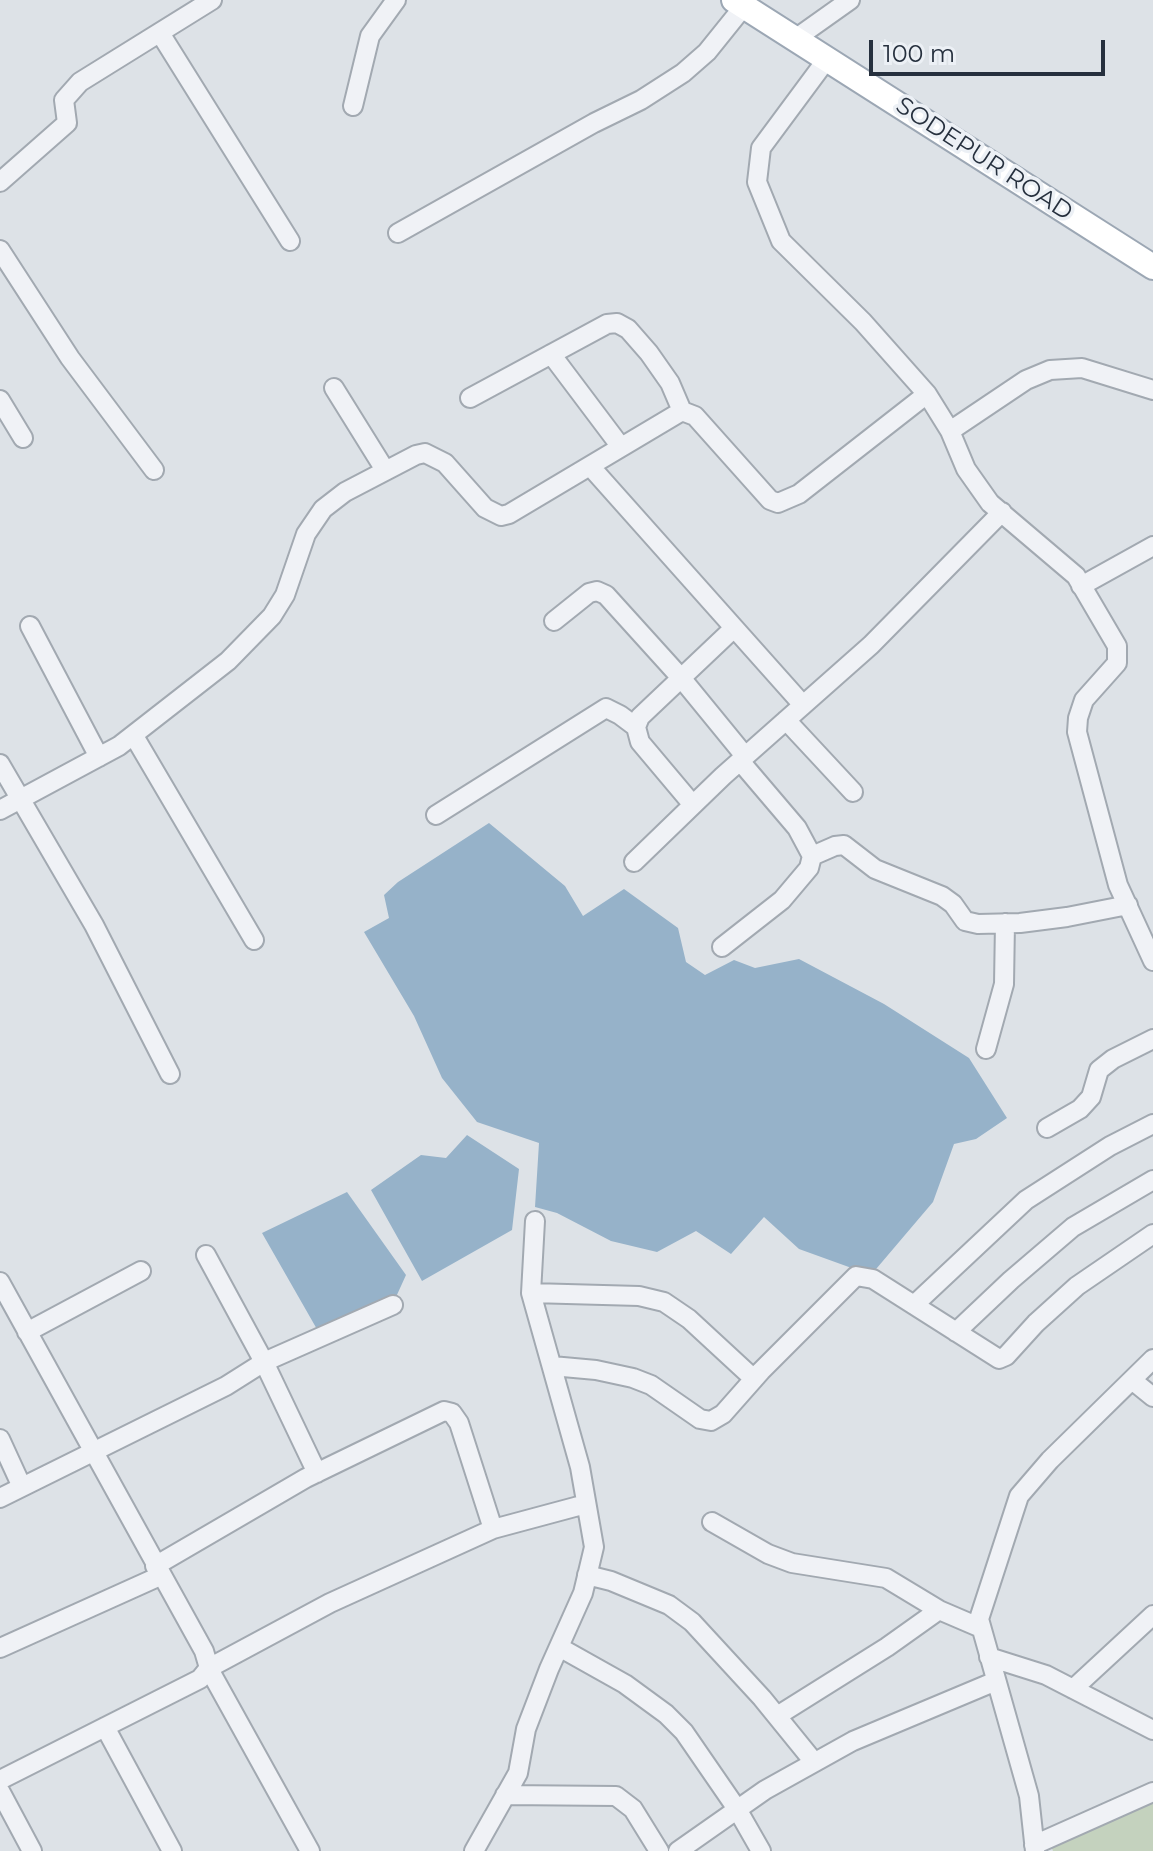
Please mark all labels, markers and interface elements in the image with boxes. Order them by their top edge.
scale bar [873,24,1109,74]
text: 100 m [883,39,955,68]
street label: SODEPUR ROAD [890,91,1078,227]

